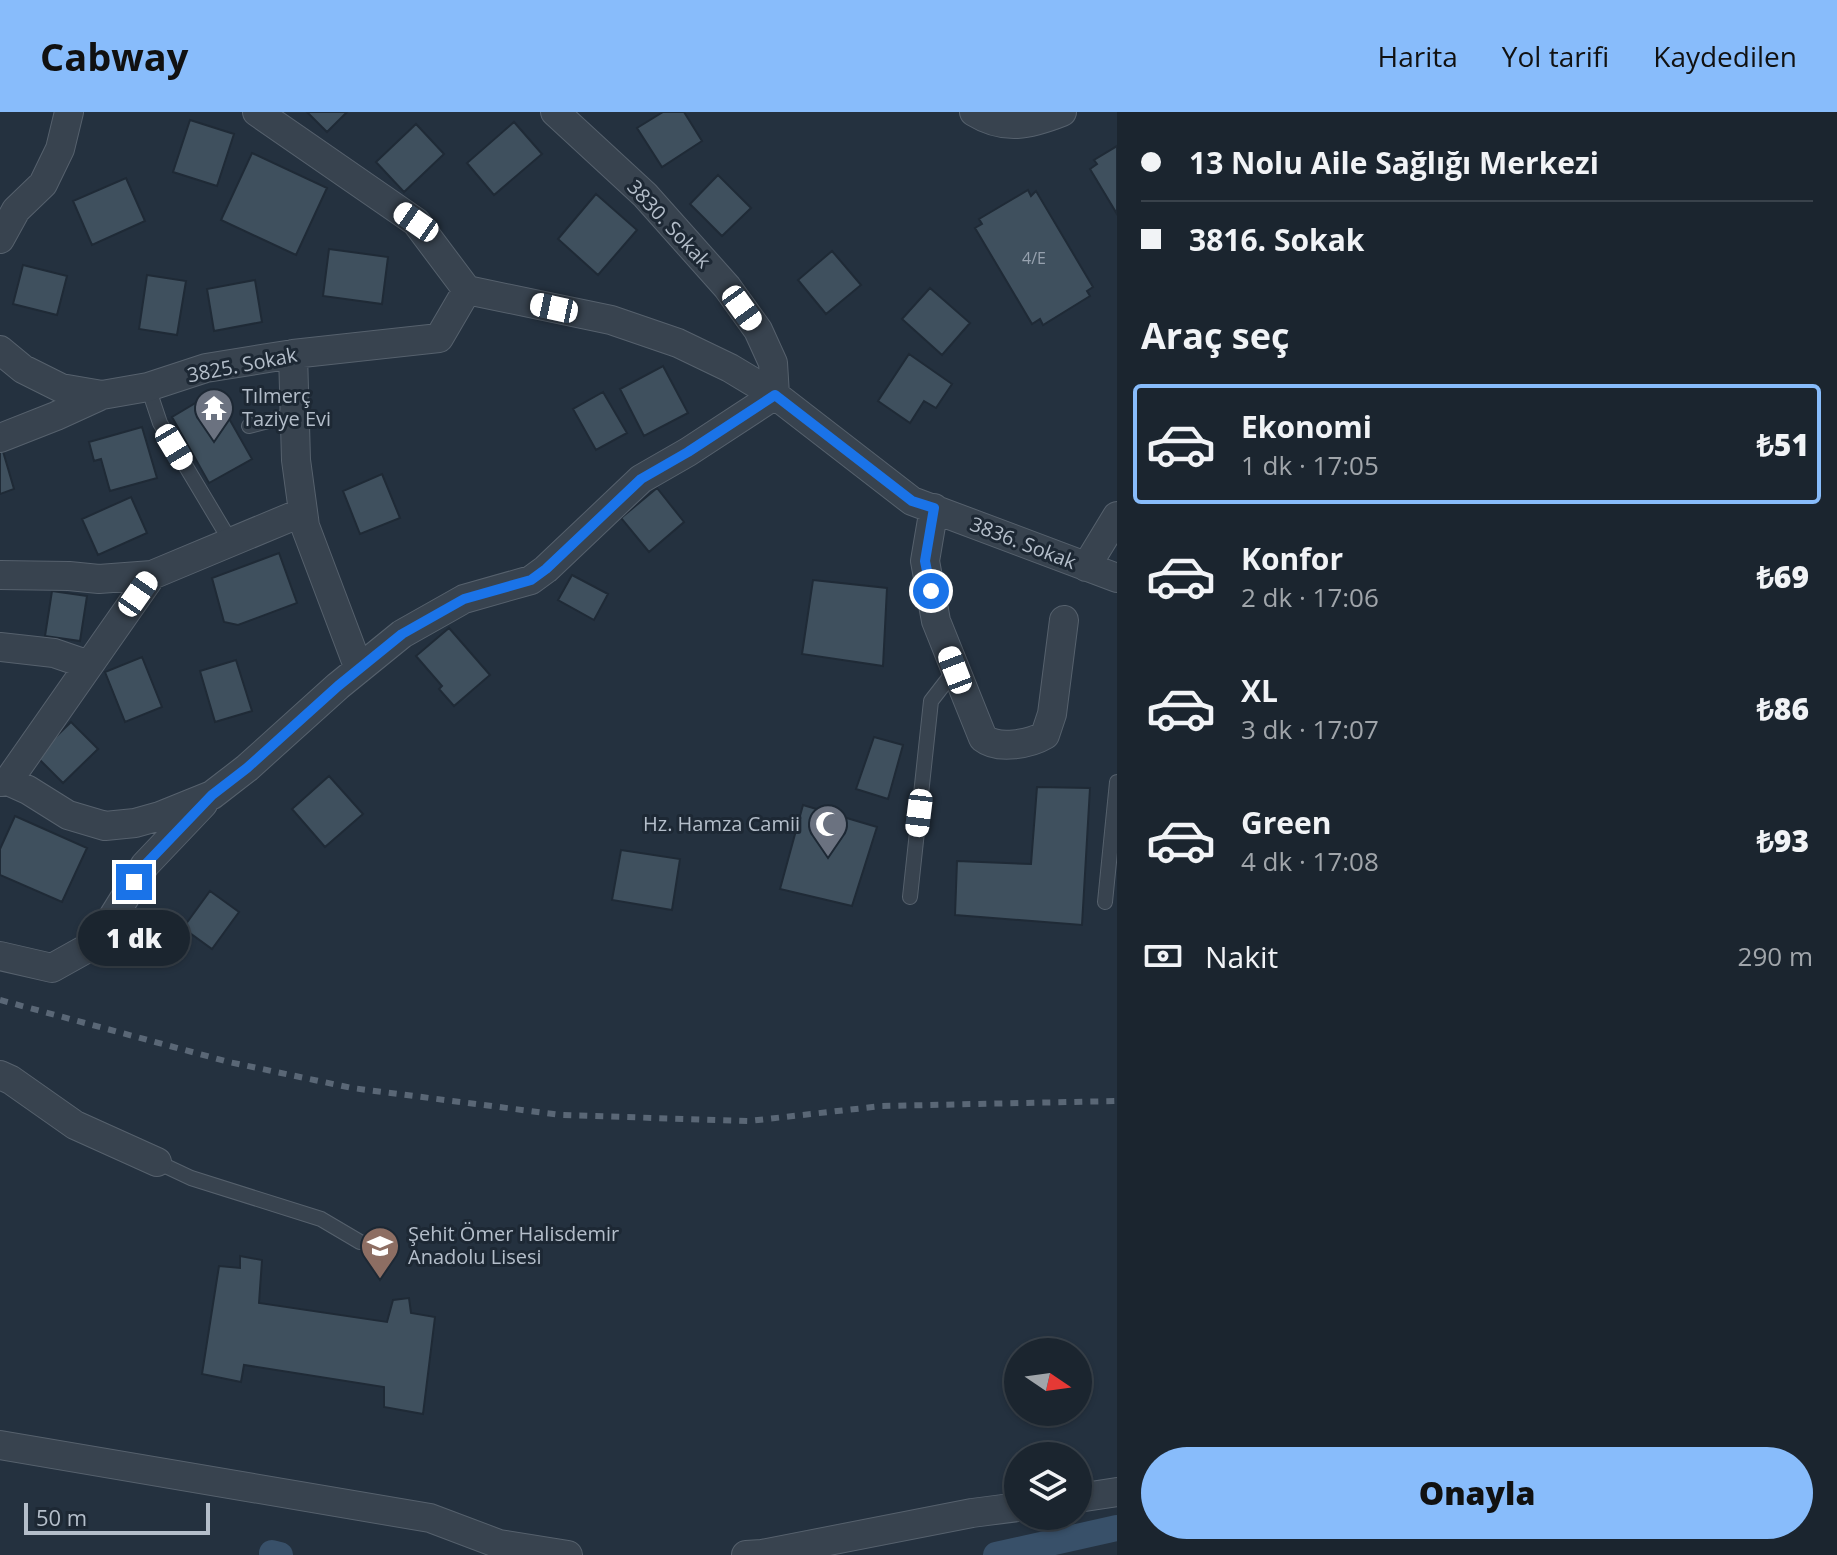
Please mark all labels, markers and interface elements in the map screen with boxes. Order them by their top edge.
text: Cabway [40,30,188,82]
text: Harita [1378,37,1458,75]
text: Yol tarifi [1502,37,1609,75]
text: Kaydedilen [1653,37,1797,75]
text: 13 Nolu Aile Sağlığı Merkezi [1189,142,1599,183]
street label: 3830. Sokak [622,174,718,274]
car [389,198,443,246]
text: 3816. Sokak [1189,219,1364,260]
house number: 4/E [1022,247,1046,269]
car [718,282,766,334]
car [528,291,580,325]
text: Araç seç [1141,311,1289,360]
street label: 3825. Sokak [185,341,300,388]
place label: Tılmerç Taziye Evi [242,382,331,432]
temple icon: Tılmerç Taziye Evi [193,387,235,442]
text: Ekonomi [1241,406,1372,447]
icon: car [1145,408,1217,480]
car [151,420,197,474]
text: ₺51 [1757,424,1809,465]
text: 1 dk · 17:05 [1241,447,1379,483]
street label: 3836. Sokak [966,510,1080,575]
text: Konfor [1241,538,1343,579]
icon: car [1145,540,1217,612]
text: ₺69 [1757,556,1809,597]
car [114,567,162,621]
route start [913,573,949,609]
text: 2 dk · 17:06 [1241,579,1379,615]
car [935,643,975,697]
text: XL [1241,670,1278,711]
icon: car [1145,672,1217,744]
text: ₺86 [1757,688,1809,729]
text: 3 dk · 17:07 [1241,711,1379,747]
car [904,788,934,838]
text: Green [1241,802,1332,843]
mosque icon: Hz. Hamza Camii [807,803,849,858]
icon: car [1145,804,1217,876]
place label: Hz. Hamza Camii [643,810,800,837]
text: ₺93 [1757,820,1809,861]
text: 4 dk · 17:08 [1241,843,1379,879]
route end [116,864,152,900]
callout: 1 dk [78,910,190,966]
text: 1 dk [106,920,162,956]
icon: cash [1141,934,1185,978]
text: Nakit [1205,936,1278,977]
text: 290 m [1738,938,1813,974]
place label: Şehit Ömer Halisdemir Anadolu Lisesi [408,1220,619,1270]
school or university icon: Şehit Ömer Halisdemir Anadolu Lisesi [359,1225,401,1280]
north arrow [1004,1338,1092,1426]
map controls [1004,1338,1092,1530]
button: layers [1004,1442,1092,1530]
button: Onayla [1141,1447,1813,1539]
scale bar [24,1499,210,1535]
text: 50 m [36,1502,87,1532]

